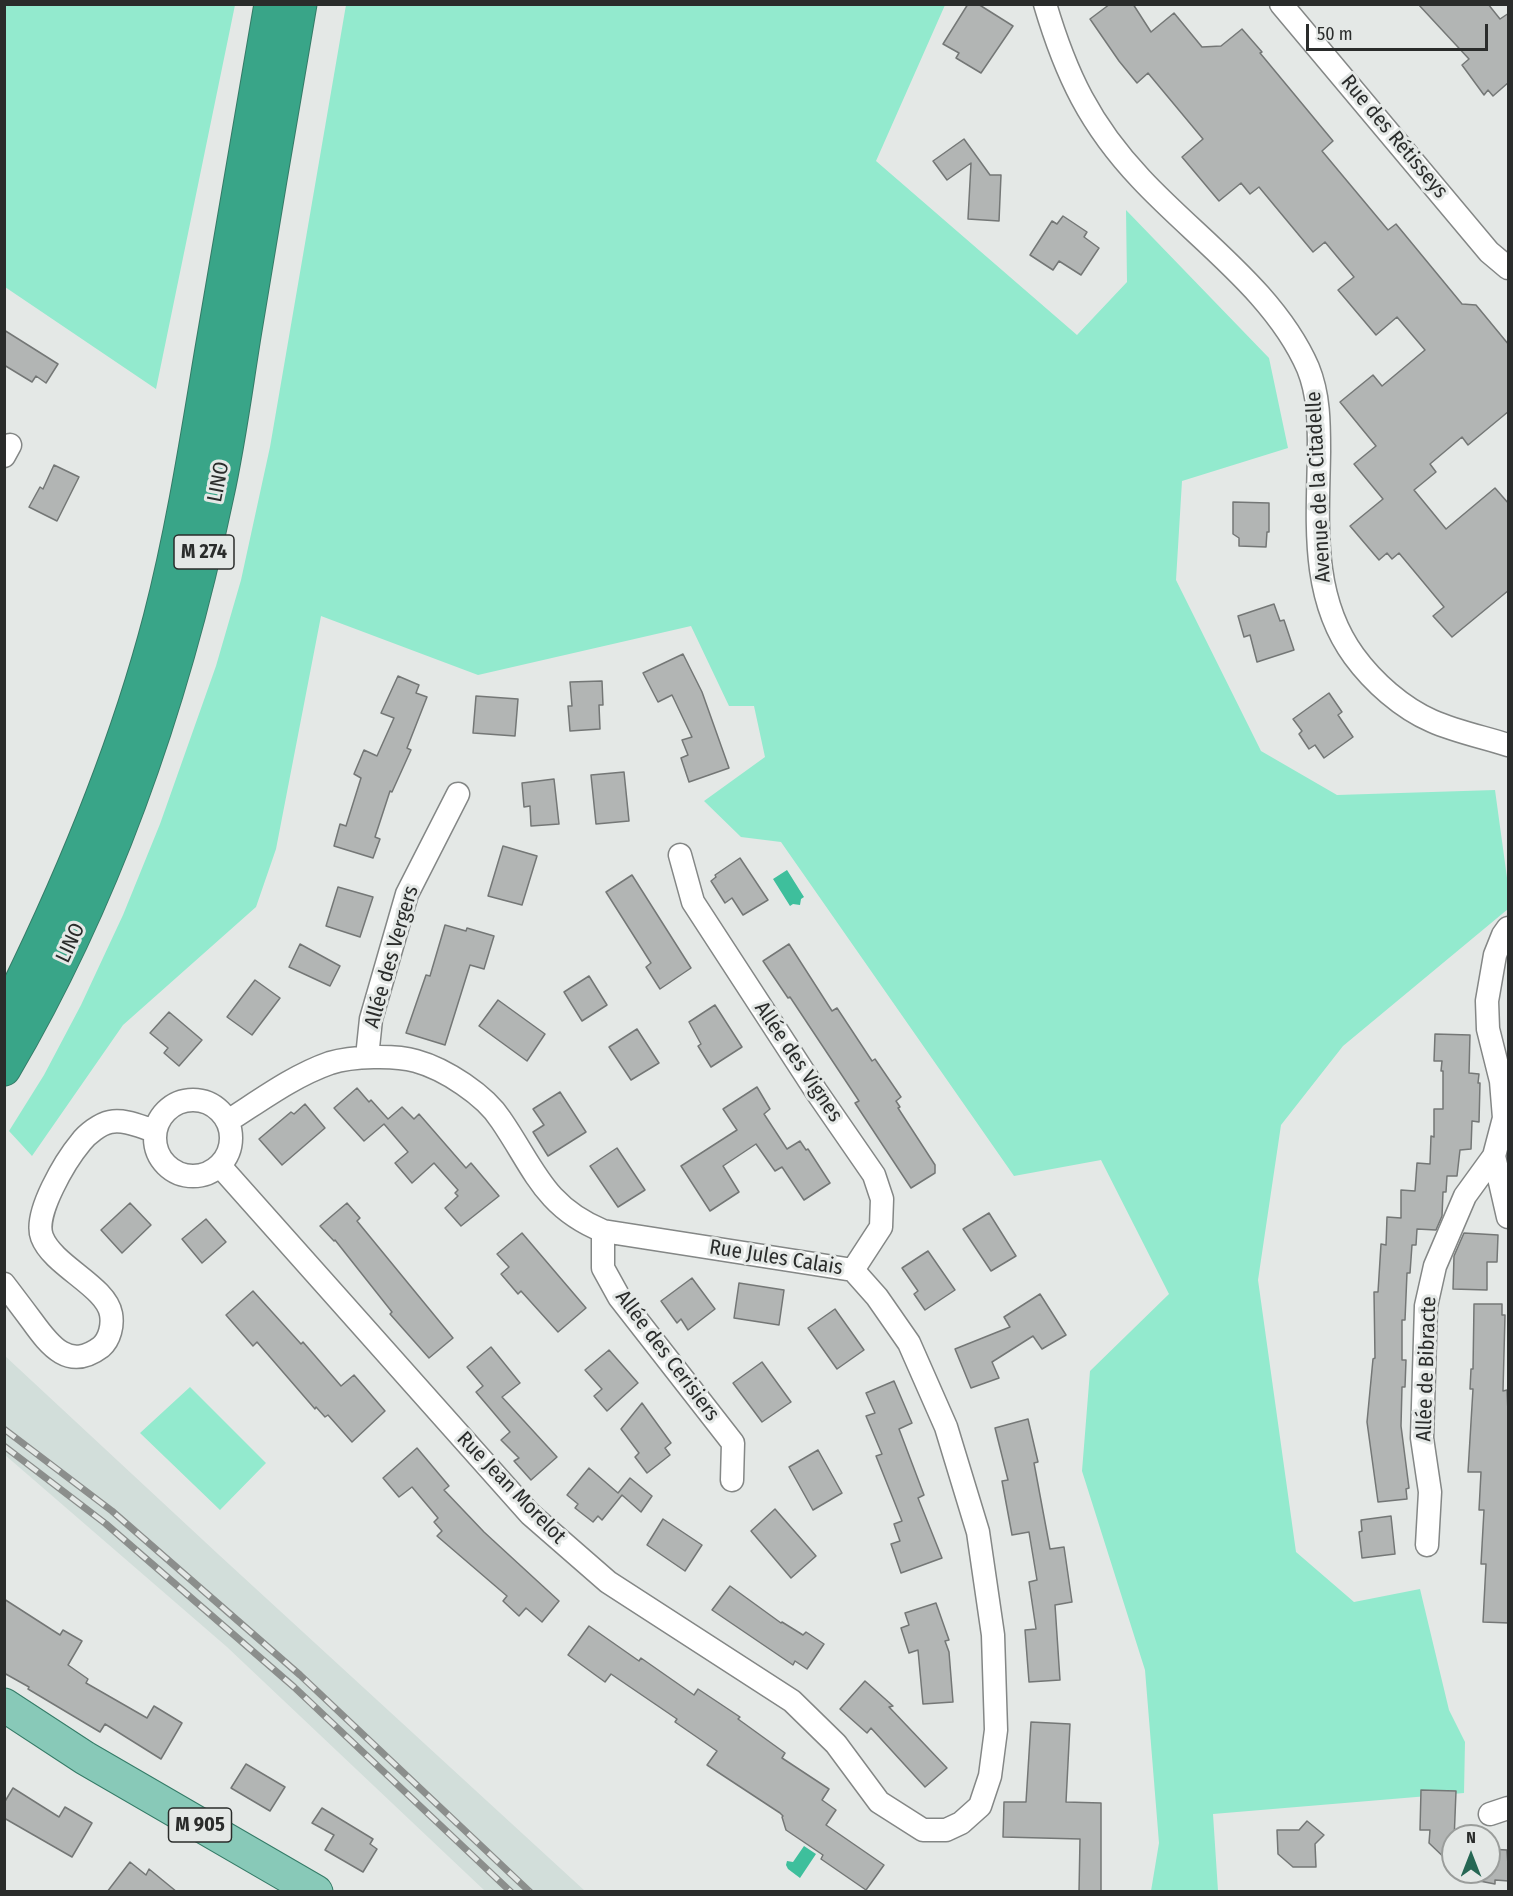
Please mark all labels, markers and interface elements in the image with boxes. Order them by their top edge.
scale bar [1309,12,1490,50]
text: 50 m [1317,23,1353,45]
street label: Rue des Rétisseys [1335,70,1453,204]
street label: Avenue de la Citadelle [1301,391,1337,583]
street label: LINO [203,460,235,504]
road number: M 274 [174,535,234,569]
street label: Allée des Vergers [360,883,424,1031]
street label: LINO [51,919,91,967]
street label: Allée des Vignes [749,997,847,1127]
street label: Rue Jules Calais [708,1235,844,1281]
street label: Allée des Cerisiers [610,1286,724,1426]
street label: Allée de Bibracte [1412,1296,1442,1442]
street label: Rue Jean Morelot [451,1427,571,1549]
road number: M 905 [168,1808,232,1842]
north arrow [1441,1824,1501,1884]
text: N [1466,1828,1476,1847]

